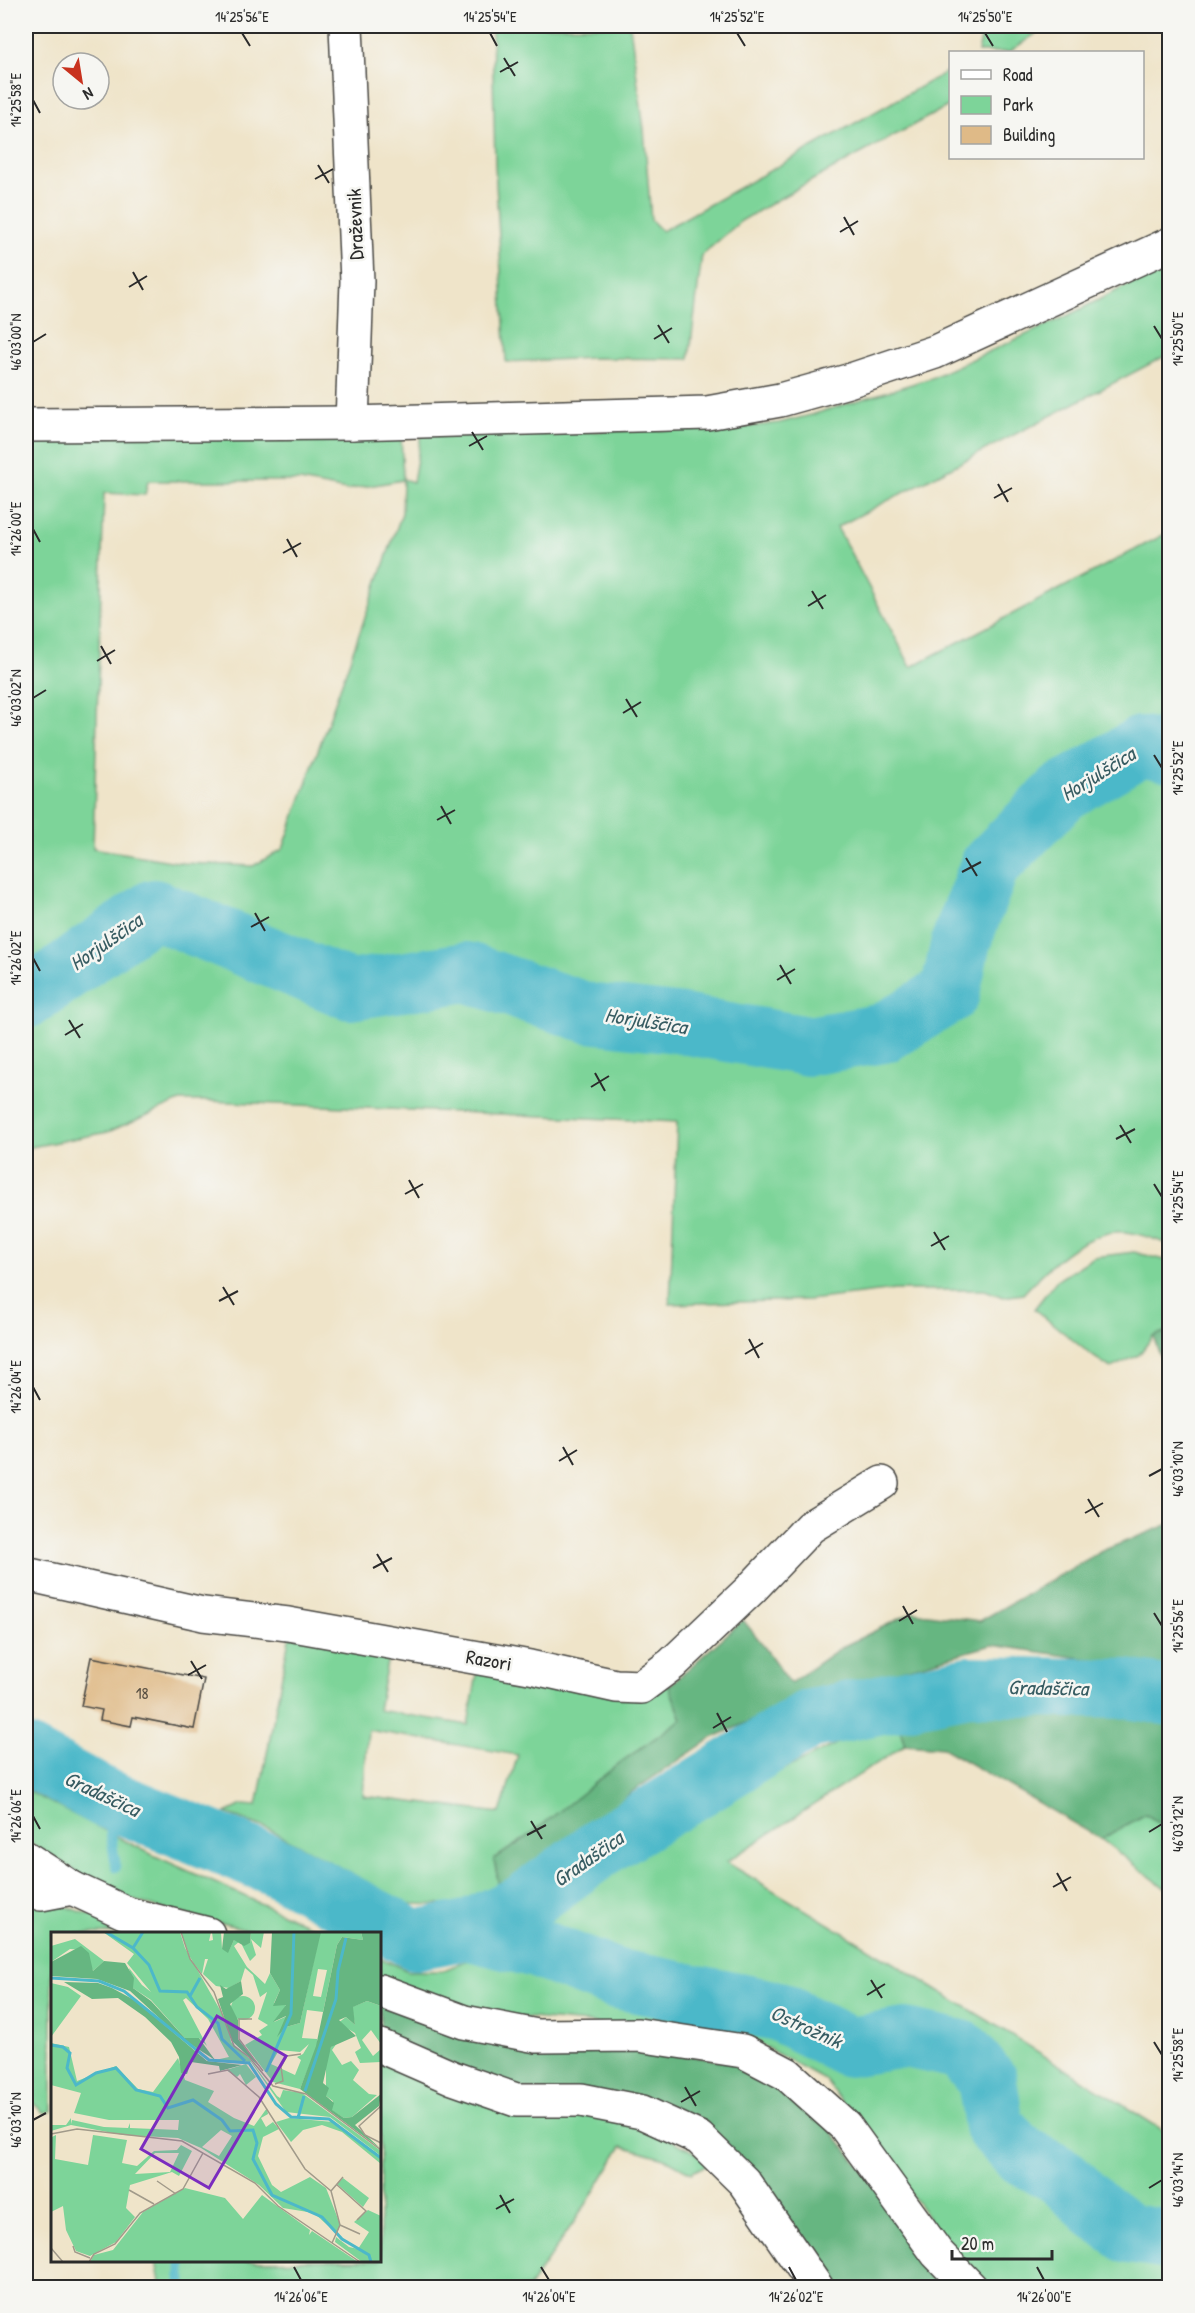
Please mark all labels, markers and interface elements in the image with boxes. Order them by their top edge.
text: 14°25'56"E [215,6,269,27]
text: 14°25'54"E [463,6,517,27]
text: 14°25'52"E [710,6,765,27]
text: 14°25'50"E [958,6,1013,27]
north arrow [51,51,111,111]
legend [949,51,1144,159]
text: Road [1003,62,1033,87]
text: 14°25'58"E [5,72,26,127]
text: N [79,82,98,106]
text: Park [1003,92,1034,117]
text: Building [1003,122,1055,147]
street label: Draževnik [340,188,369,260]
text: 14°25'50"E [1167,311,1188,366]
text: 46°03'00"N [5,314,26,370]
text: 14°26'00"E [5,501,26,556]
text: 46°03'02"N [5,669,26,727]
water label: Horjulščica [1055,738,1143,808]
text: 14°25'52"E [1167,740,1188,795]
water label: Horjulščica [64,904,150,977]
text: 14°26'02"E [5,930,26,985]
water label: Horjulščica [603,1000,692,1042]
text: 14°25'54"E [1167,1170,1188,1224]
text: 14°26'04"E [5,1360,26,1414]
text: 46°03'10"N [1167,1441,1188,1497]
text: 14°25'56"E [1167,1599,1188,1653]
street label: Razori [464,1642,514,1677]
water label: Gradaščica [1008,1672,1091,1703]
house number: 18 [136,1682,148,1704]
water label: Gradaščica [60,1763,147,1825]
text: 14°26'06"E [5,1789,26,1843]
text: 46°03'12"N [1167,1796,1188,1852]
water label: Gradaščica [547,1822,631,1893]
inset map [51,1932,381,2262]
water label: Ostrožnik [766,1998,849,2056]
text: 14°25'58"E [1167,2027,1188,2082]
text: 46°03'10"N [5,2092,26,2148]
text: 46°03'14"N [1167,2153,1188,2207]
scale bar [952,2223,1052,2261]
text: 20 m [961,2231,994,2256]
text: 14°26'06"E [274,2286,328,2307]
text: 14°26'04"E [522,2286,576,2307]
text: 14°26'02"E [769,2286,824,2307]
text: 14°26'00"E [1017,2286,1072,2307]

